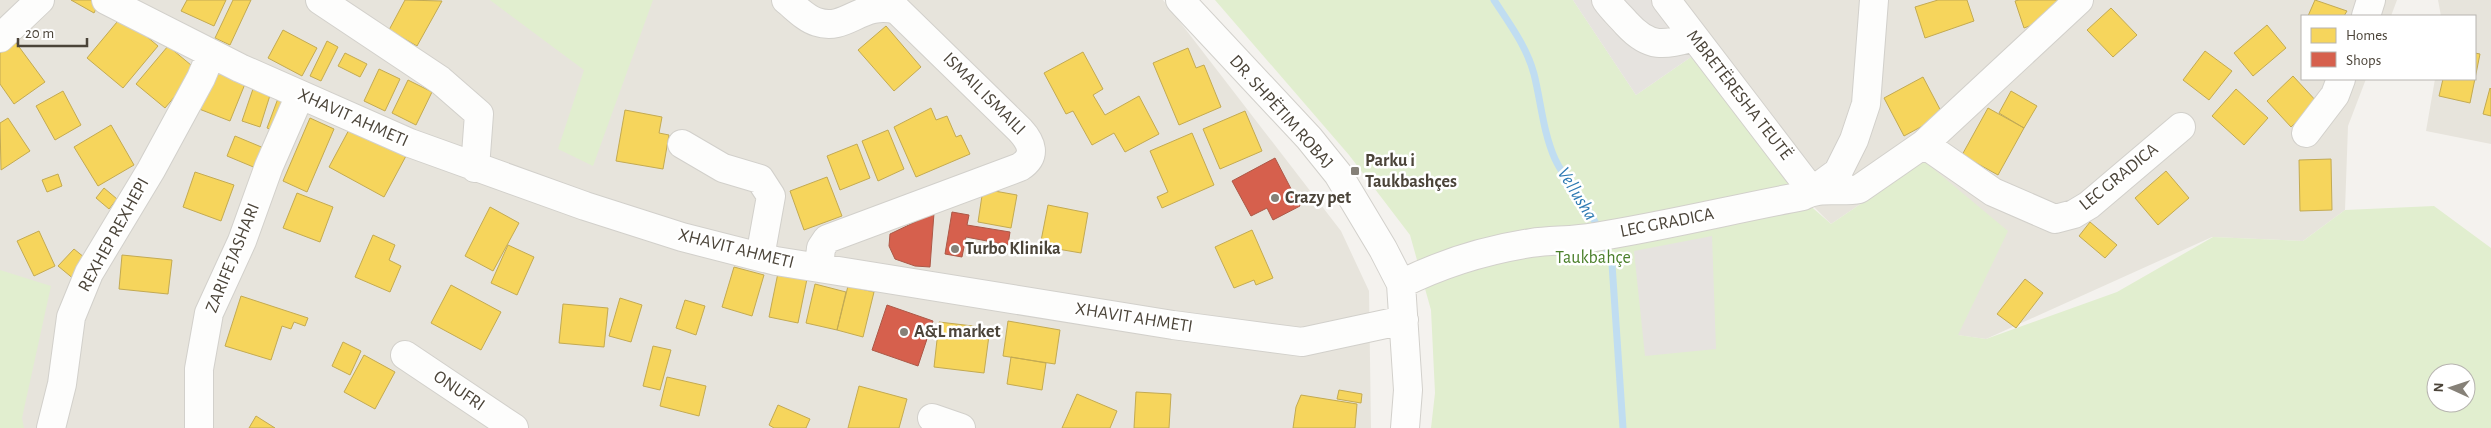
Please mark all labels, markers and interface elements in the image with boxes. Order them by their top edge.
scale bar [18,15,86,47]
legend [2301,15,2476,80]
text: 20 m [25,26,54,41]
street label: MBRETËRESHA TEUTË [1683,26,1797,163]
text: Homes [2346,28,2388,43]
street label: ISMAIL ISMAILI [939,49,1029,139]
street label: DR. SHPËTIM ROBAJ [1226,51,1338,172]
text: Shops [2346,53,2381,68]
street label: XHAVIT AHMETI [295,86,411,150]
street label: LEC GRADICA [2076,140,2162,214]
place label: Parku i Taukbashçes [1365,152,1457,191]
water label: Vellusha [1554,164,1600,224]
marker: Parku i Taukbashçes [1349,165,1361,177]
street label: REXHEP REXHEPI [75,175,153,295]
place label: Crazy pet [1285,189,1351,207]
marker: Crazy pet [1269,192,1281,204]
street label: ZARIFE JASHARI [203,201,263,315]
street label: LEC GRADICA [1619,205,1716,241]
street label: XHAVIT AHMETI [676,226,796,272]
place label: Turbo Klinika [965,240,1061,258]
marker: Turbo Klinika [949,243,961,255]
park label: Taukbahçe [1555,249,1631,267]
street label: XHAVIT AHMETI [1074,300,1194,336]
place label: A&L market [914,323,1001,341]
marker: A&L market [898,326,910,338]
north arrow [2426,363,2476,413]
street label: ONUFRI [430,367,488,415]
text: N [2432,382,2446,393]

